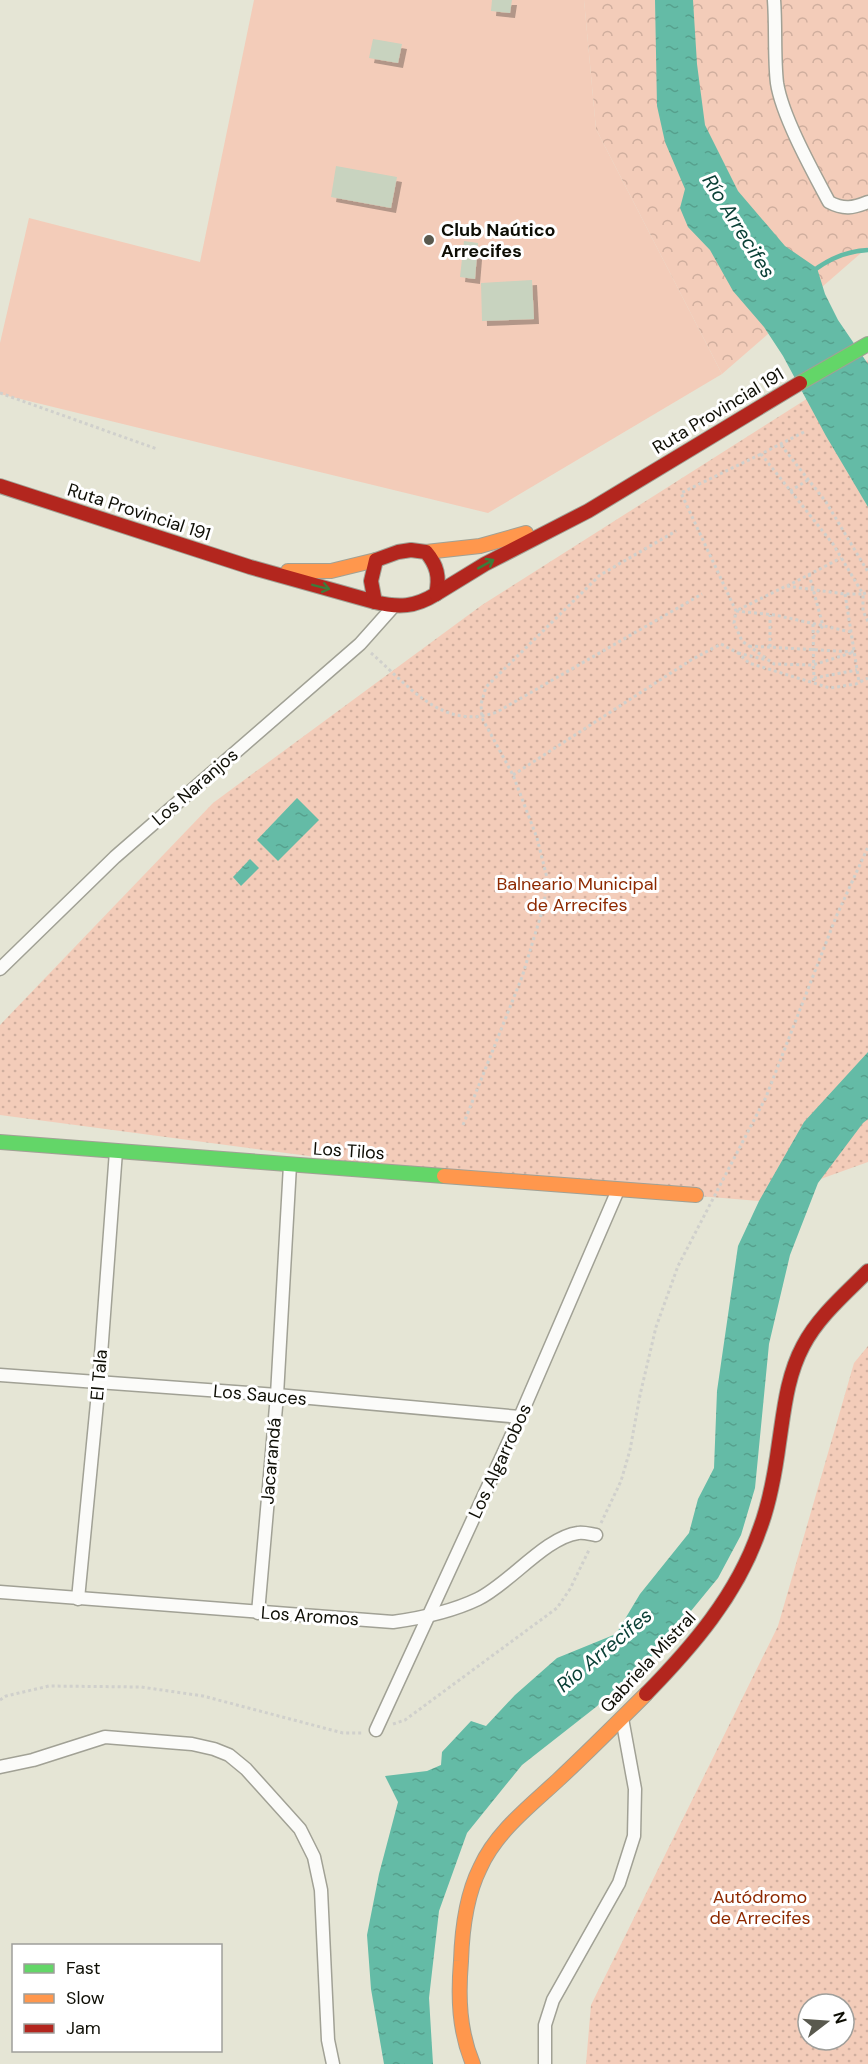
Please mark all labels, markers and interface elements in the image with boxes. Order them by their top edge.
water label: Río Arrecifes [697,169,781,283]
place label: Club Naútico Arrecifes [441,218,556,263]
marker: Club Naútico Arrecifes [422,233,436,247]
street label: Ruta Provincial 191 [648,362,788,460]
street label: Ruta Provincial 191 [64,478,214,546]
one-way arrow [476,558,494,569]
one-way arrow [311,582,330,594]
street label: Los Naranjos [147,743,243,831]
park label: Balneario Municipal de Arrecifes [496,872,658,917]
street label: Los Tilos [312,1137,386,1165]
street label: El Tala [85,1348,113,1402]
street label: Los Sauces [212,1379,308,1411]
street label: Los Algarrobos [463,1400,537,1522]
street label: Jacarandá [255,1417,287,1505]
street label: Los Aromos [260,1601,360,1631]
water label: Río Arrecifes [551,1602,657,1698]
street label: Gabriela Mistral [595,1606,701,1718]
park label: Autódromo de Arrecifes [709,1885,811,1930]
legend [12,1944,222,2052]
text: Fast [66,1956,101,1980]
text: Slow [66,1986,105,2010]
north arrow [796,1992,856,2052]
text: N [828,2009,852,2026]
text: Jam [66,2016,101,2040]

